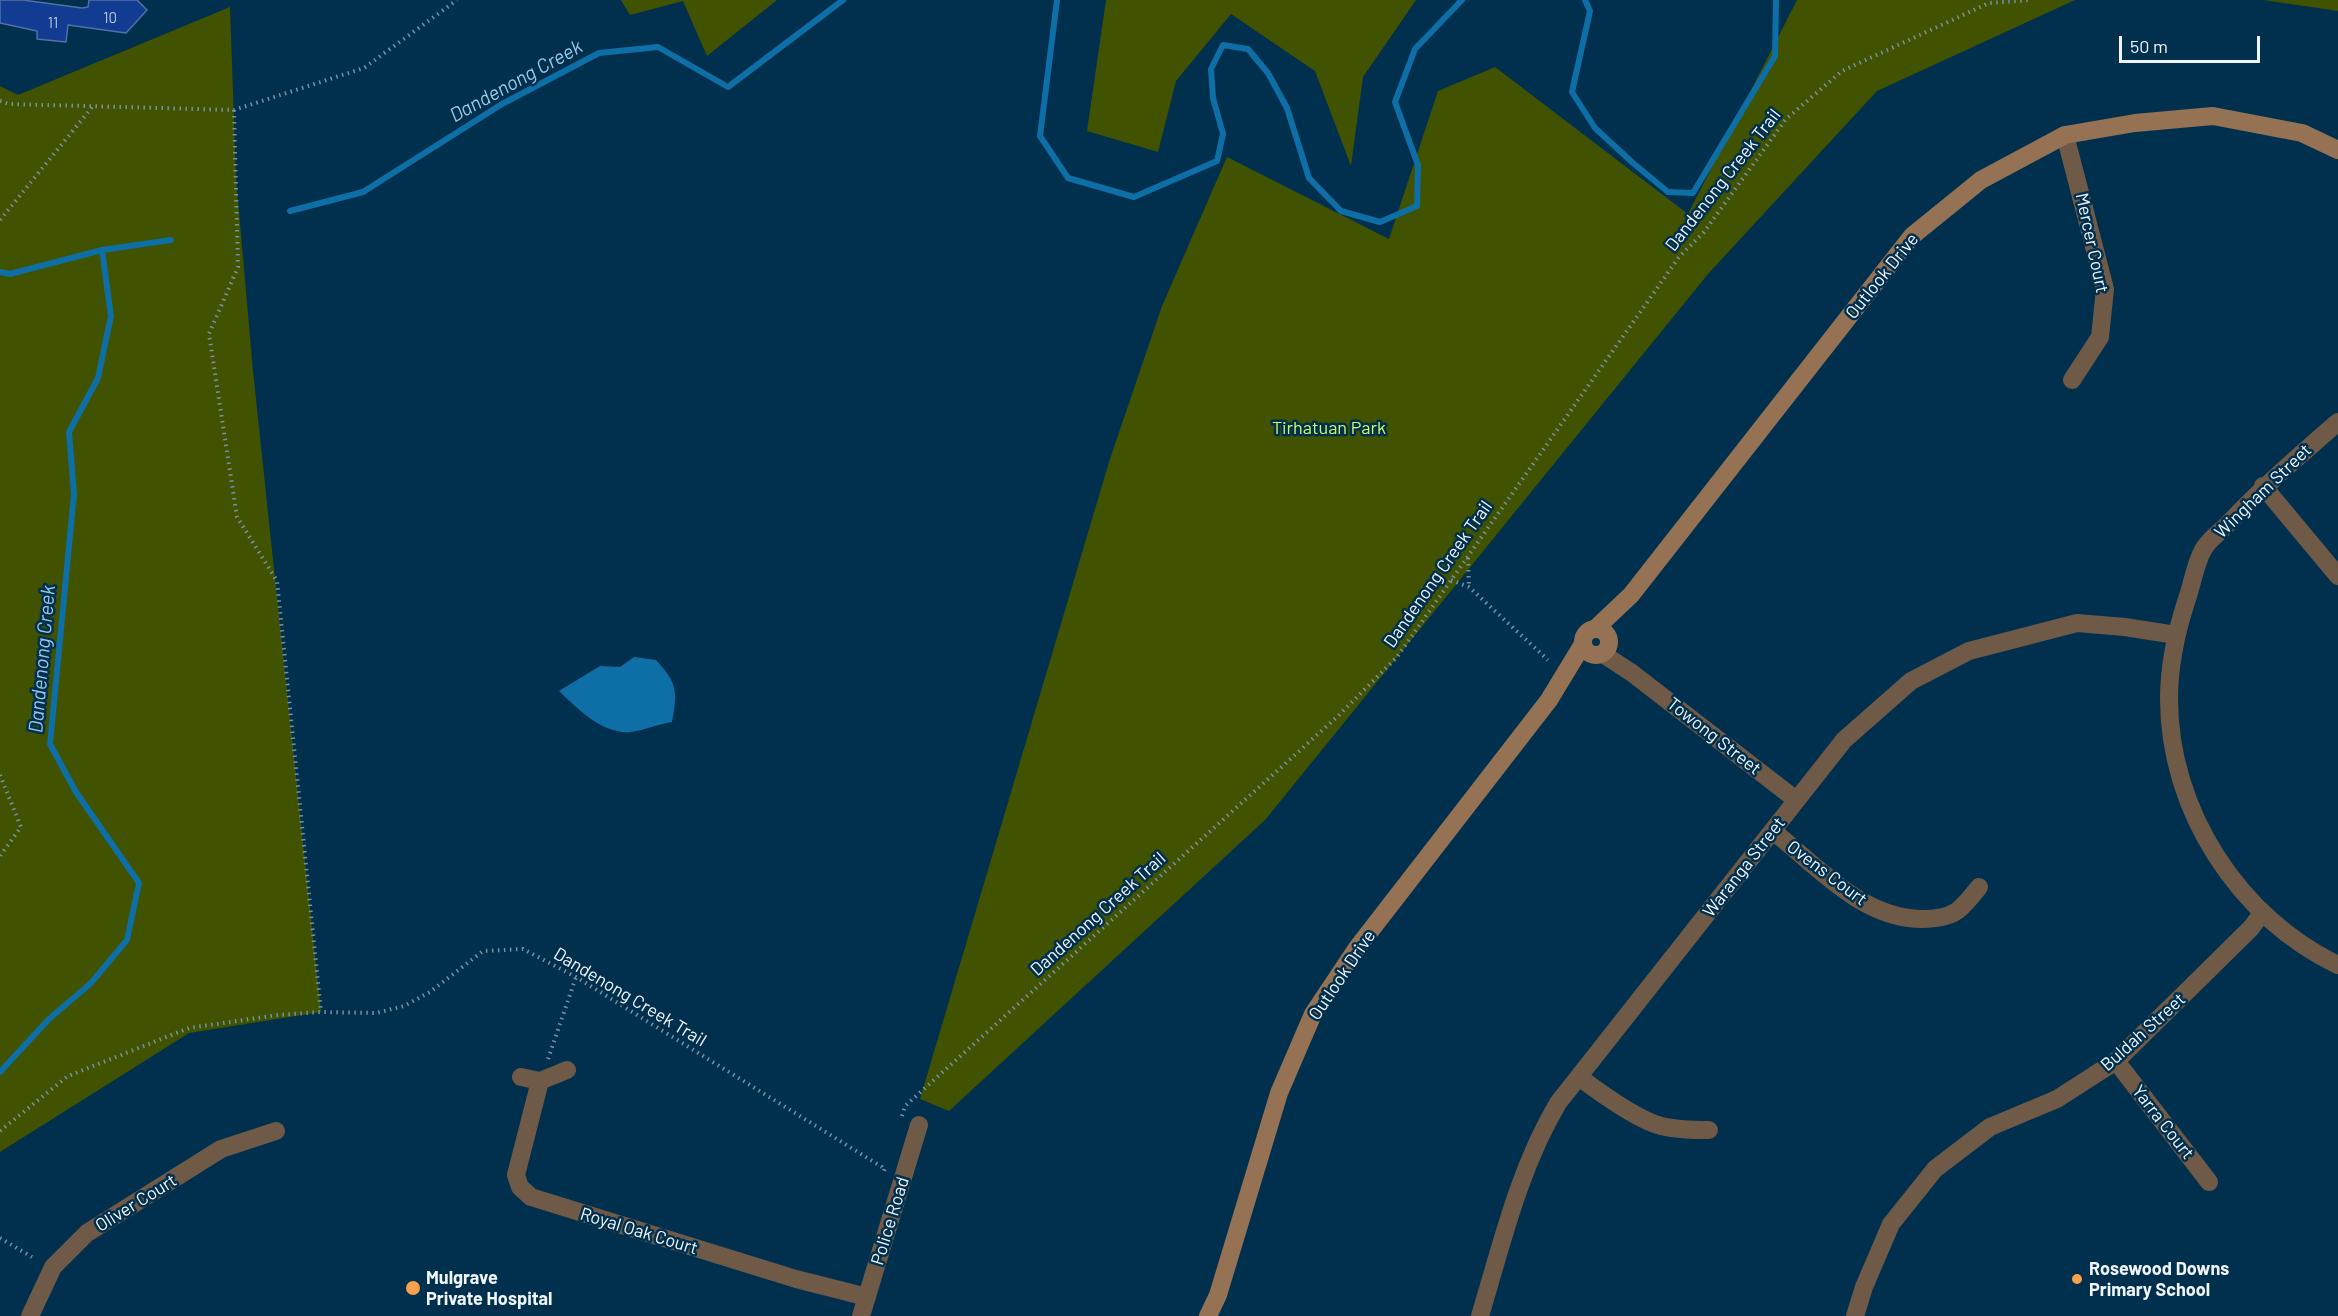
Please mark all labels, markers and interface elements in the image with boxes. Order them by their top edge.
house number: 10 [103,9,117,27]
house number: 11 [48,14,58,32]
scale bar [2122,24,2263,62]
water label: Dandenong Creek [445,35,587,127]
text: 50 m [2130,35,2168,57]
street label: Dandenong Creek Trail [1661,105,1785,255]
street label: Mercer Court [2071,191,2113,295]
street label: Outlook Drive [1841,229,1923,323]
park label: Tirhatuan Park [1272,417,1386,439]
street label: Wingham Street [2210,439,2316,543]
street label: Dandenong Creek Trail [1379,496,1497,652]
water label: Dandenong Creek [24,584,60,734]
street label: Towong Street [1663,693,1765,779]
street label: Waranga Street [1698,813,1790,921]
street label: Ovens Court [1783,836,1871,910]
street label: Dandenong Creek Trail [1026,848,1170,980]
street label: Outlook Drive [1304,926,1380,1024]
street label: Dandenong Creek Trail [550,943,710,1051]
street label: Buldah Street [2096,988,2190,1076]
street label: Yarra Court [2127,1081,2199,1163]
street label: Oliver Court [91,1170,181,1236]
street label: Police Road [866,1174,914,1268]
street label: Royal Oak Court [577,1203,701,1259]
place label: Rosewood Downs Primary School [2089,1258,2229,1300]
place label: Mulgrave Private Hospital [426,1267,552,1310]
marker: Rosewood Downs Primary School [2070,1272,2084,1286]
marker: Mulgrave Private Hospital [404,1279,422,1297]

